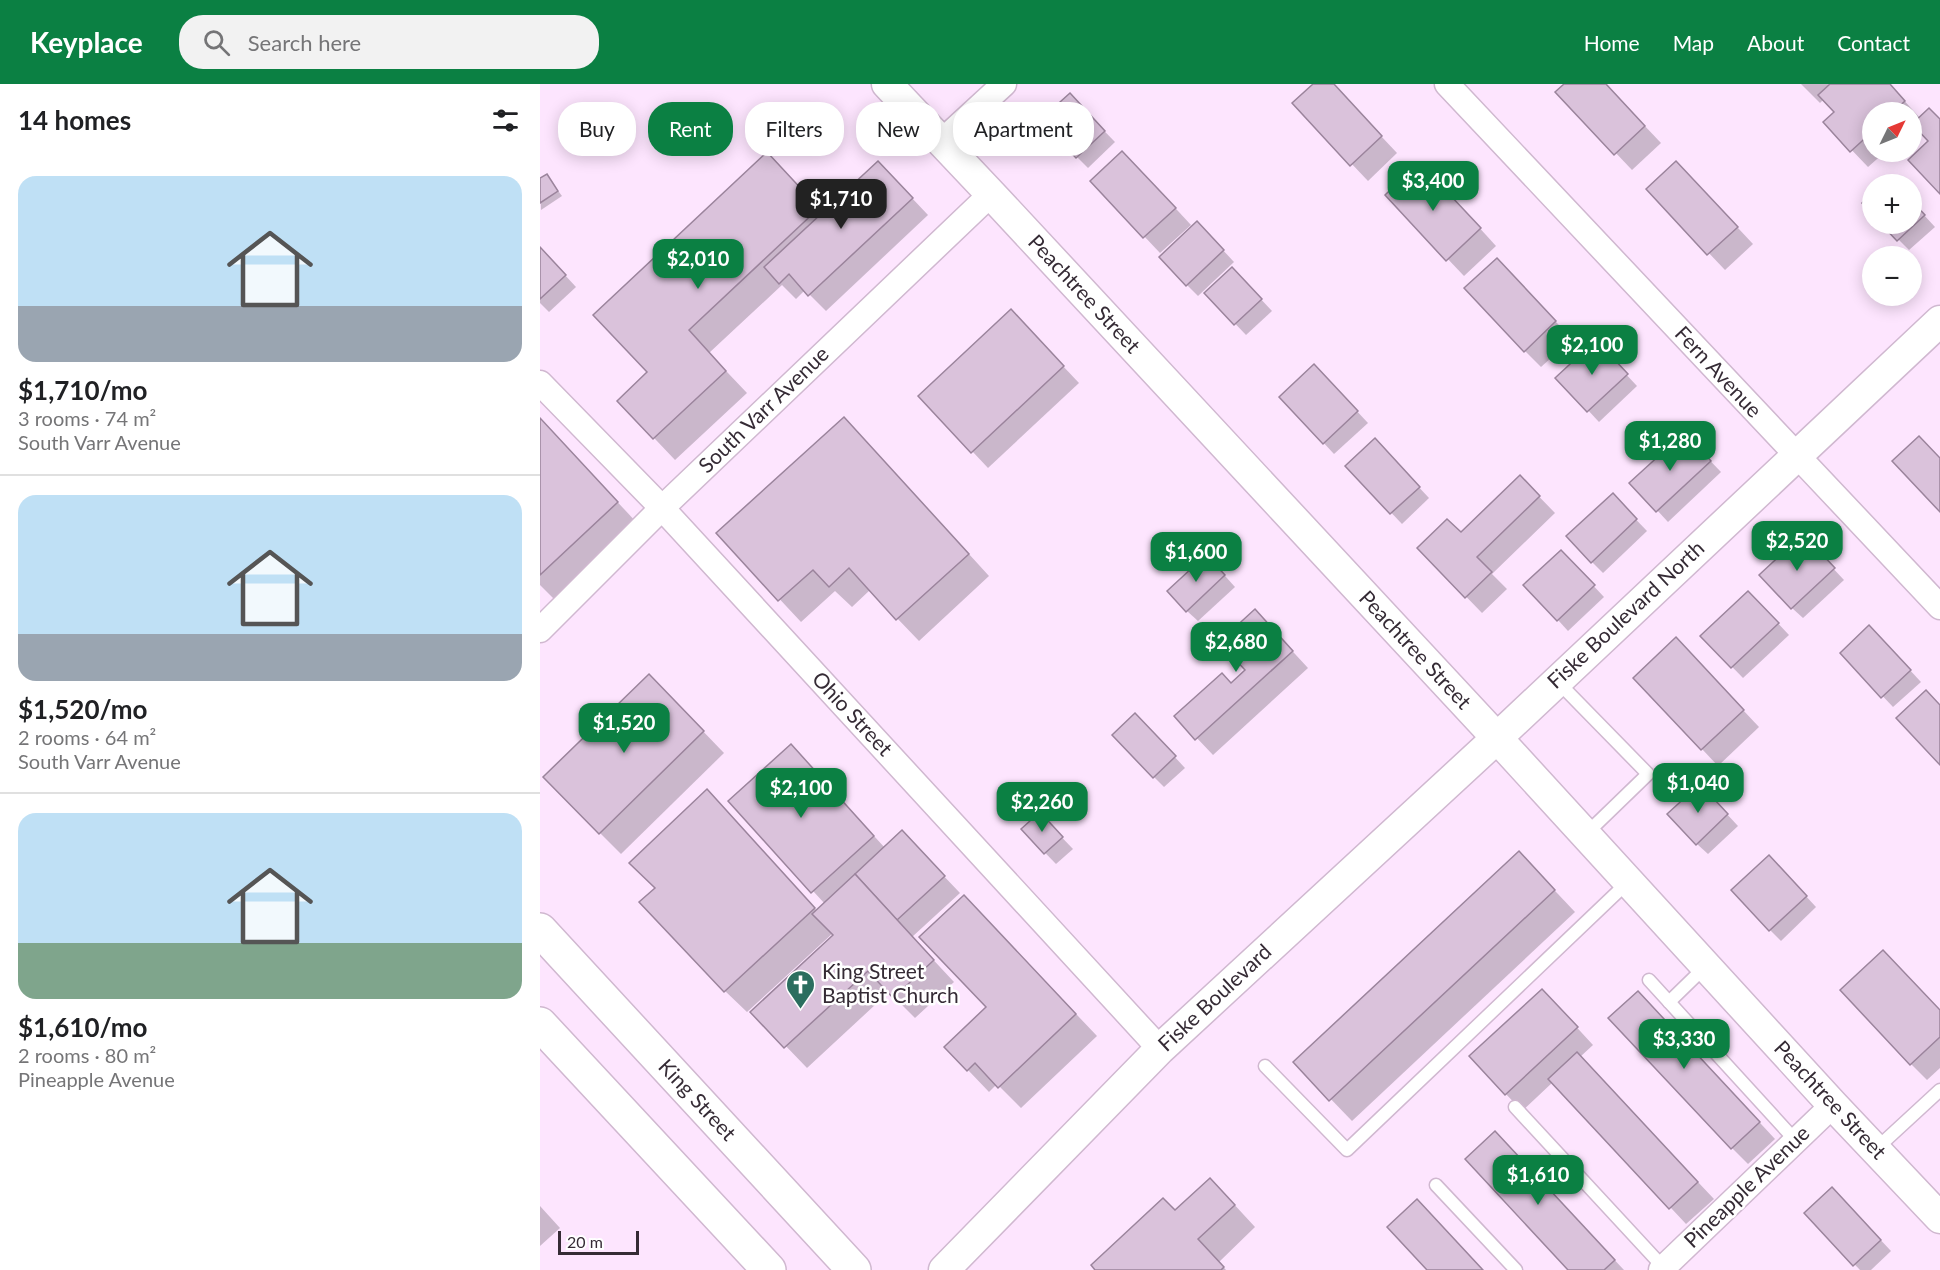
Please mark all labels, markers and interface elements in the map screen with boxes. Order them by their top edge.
search box [179,15,599,69]
text: Keyplace [30,25,143,59]
icon: search [200,26,233,59]
text: Search here [248,29,361,56]
text: Home [1584,30,1640,55]
text: Map [1673,30,1714,55]
text: About [1747,30,1804,55]
text: Contact [1837,30,1910,55]
chip: Buy [558,102,636,156]
chip: Rent [648,102,733,156]
chip: Filters [745,102,844,156]
chip: New [856,102,941,156]
chip: Apartment [953,102,1094,156]
north arrow [1862,102,1922,162]
map controls [1862,102,1922,306]
text: 14 homes [18,104,131,136]
icon: filters [489,104,522,137]
pin: $3,400 [1384,161,1482,212]
text: $3,400 [1402,168,1464,192]
button: + [1862,174,1922,234]
pin: $1,710 [792,179,890,230]
text: $1,710 [810,186,872,210]
icon: home [216,215,324,323]
street label: Peachtree Street [1024,229,1147,358]
pin: $2,010 [649,239,747,290]
text: $2,010 [667,246,729,270]
button: − [1862,246,1922,306]
street label: Fern Avenue [1671,320,1768,422]
pin: $2,100 [1543,325,1641,376]
text: $2,100 [1561,332,1623,356]
street label: South Varr Avenue [693,341,833,477]
text: $1,710/mo [18,374,148,406]
text: 3 rooms · 74 m² [18,406,156,430]
pin: $1,280 [1621,421,1719,472]
text: $1,280 [1639,428,1701,452]
text: South Varr Avenue [18,430,181,454]
pin: $2,520 [1748,521,1846,572]
text: $2,520 [1766,528,1828,552]
pin: $1,600 [1147,532,1245,583]
icon: home [216,534,324,642]
street label: Fiske Boulevard North [1541,535,1709,693]
text: $1,600 [1165,539,1227,563]
street label: Peachtree Street [1355,585,1478,714]
pin: $2,680 [1187,622,1285,673]
text: $2,680 [1205,629,1267,653]
street label: Ohio Street [808,666,899,761]
text: $1,520/mo [18,693,148,725]
pin: $1,520 [575,703,673,754]
text: $1,520 [593,710,655,734]
text: 2 rooms · 64 m² [18,725,156,749]
text: South Varr Avenue [18,749,181,773]
pin: $1,040 [1649,763,1747,814]
pin: $2,100 [752,768,850,819]
text: $1,040 [1667,770,1729,794]
text: $2,100 [770,775,832,799]
pin: $2,260 [993,782,1091,833]
text: $2,260 [1011,789,1073,813]
icon: home [216,852,324,960]
street label: Fiske Boulevard [1152,938,1276,1056]
place label: King Street Baptist Church [822,958,959,1007]
church icon: King Street Baptist Church [785,968,817,1010]
text: $1,610/mo [18,1011,148,1043]
pin: $3,330 [1635,1019,1733,1070]
text: $3,330 [1653,1026,1715,1050]
street label: Peachtree Street [1770,1035,1893,1164]
text: 2 rooms · 80 m² [18,1043,156,1067]
street label: King Street [654,1053,742,1145]
text: Pineapple Avenue [18,1067,175,1091]
street label: Pineapple Avenue [1678,1120,1814,1252]
pin: $1,610 [1489,1155,1587,1206]
text: $1,610 [1507,1162,1569,1186]
scale bar [558,1228,639,1256]
text: 20 m [567,1232,603,1251]

